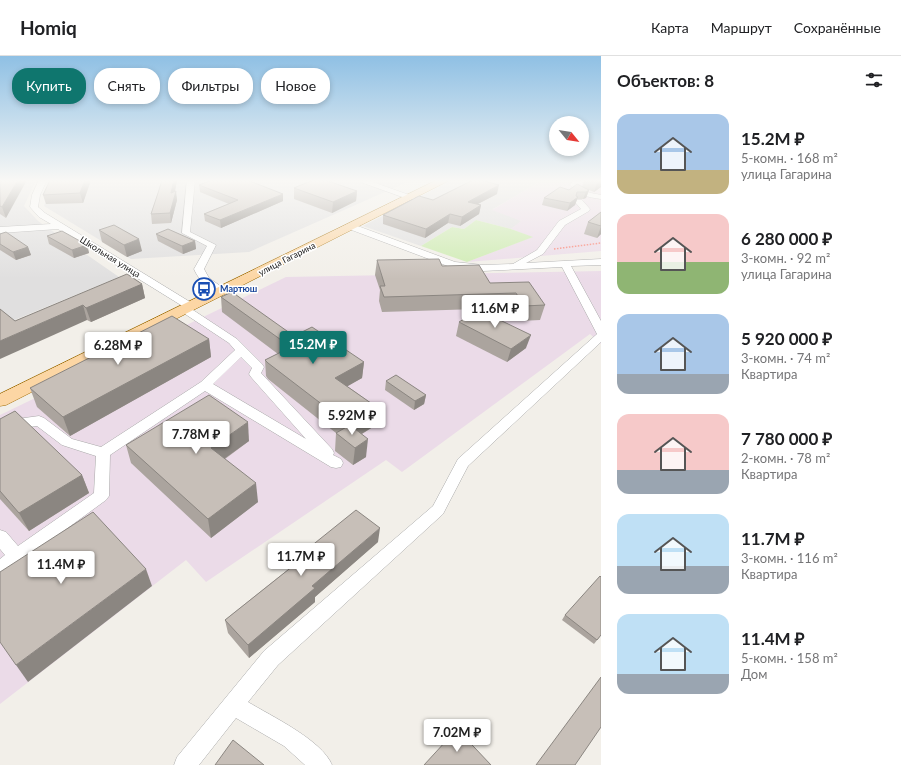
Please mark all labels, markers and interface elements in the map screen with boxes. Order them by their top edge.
text: Homiq [20,16,77,39]
text: Карта [651,19,689,36]
text: Маршрут [711,19,772,36]
text: Сохранённые [794,19,881,36]
chip: Купить [12,68,86,104]
chip: Снять [94,68,160,104]
chip: Фильтры [168,68,253,104]
chip: Новое [261,68,330,104]
icon: filters [863,69,885,91]
text: Объектов: 8 [617,70,714,91]
north arrow [549,116,589,156]
map controls [549,116,589,156]
text: 15.2M ₽ [741,128,805,149]
icon: home [649,130,697,178]
text: 5-комн. · 168 m² [741,150,838,166]
text: улица Гагарина [741,166,832,182]
text: 6 280 000 ₽ [741,228,832,249]
icon: home [649,230,697,278]
street label: Школьная улица [78,233,143,280]
street label: улица Гагарина [256,239,317,278]
text: 3-комн. · 92 m² [741,250,830,266]
text: улица Гагарина [741,266,832,282]
bus stop icon: Мартюш [191,276,217,302]
place label: Мартюш [220,283,257,294]
pin: 11.6M ₽ [458,295,532,329]
text: 11.6M ₽ [471,300,519,316]
text: 5 920 000 ₽ [741,328,832,349]
icon: home [649,330,697,378]
pin: 15.2M ₽ [276,331,350,365]
pin: 6.28M ₽ [81,332,155,366]
text: 15.2M ₽ [289,336,337,352]
text: 6.28M ₽ [94,337,142,353]
text: 3-комн. · 74 m² [741,350,830,366]
text: Квартира [741,366,797,382]
pin: 5.92M ₽ [315,402,389,436]
text: 5.92M ₽ [328,407,376,423]
pin: 7.78M ₽ [159,421,233,455]
text: 7.78M ₽ [172,426,220,442]
text: 7 780 000 ₽ [741,428,832,449]
icon: home [649,430,697,478]
text: 2-комн. · 78 m² [741,450,830,466]
text: Квартира [741,466,797,482]
text: 11.7M ₽ [741,528,805,549]
icon: home [649,530,697,578]
pin: 11.7M ₽ [264,543,338,577]
text: 11.7M ₽ [277,548,325,564]
text: 3-комн. · 116 m² [741,550,838,566]
pin: 11.4M ₽ [24,551,98,585]
text: 11.4M ₽ [37,556,85,572]
text: Квартира [741,566,797,582]
text: 11.4M ₽ [741,628,805,649]
icon: home [649,630,697,678]
text: 5-комн. · 158 m² [741,650,838,666]
text: Дом [741,666,767,682]
pin: 7.02M ₽ [420,719,494,753]
text: 7.02M ₽ [433,724,481,740]

